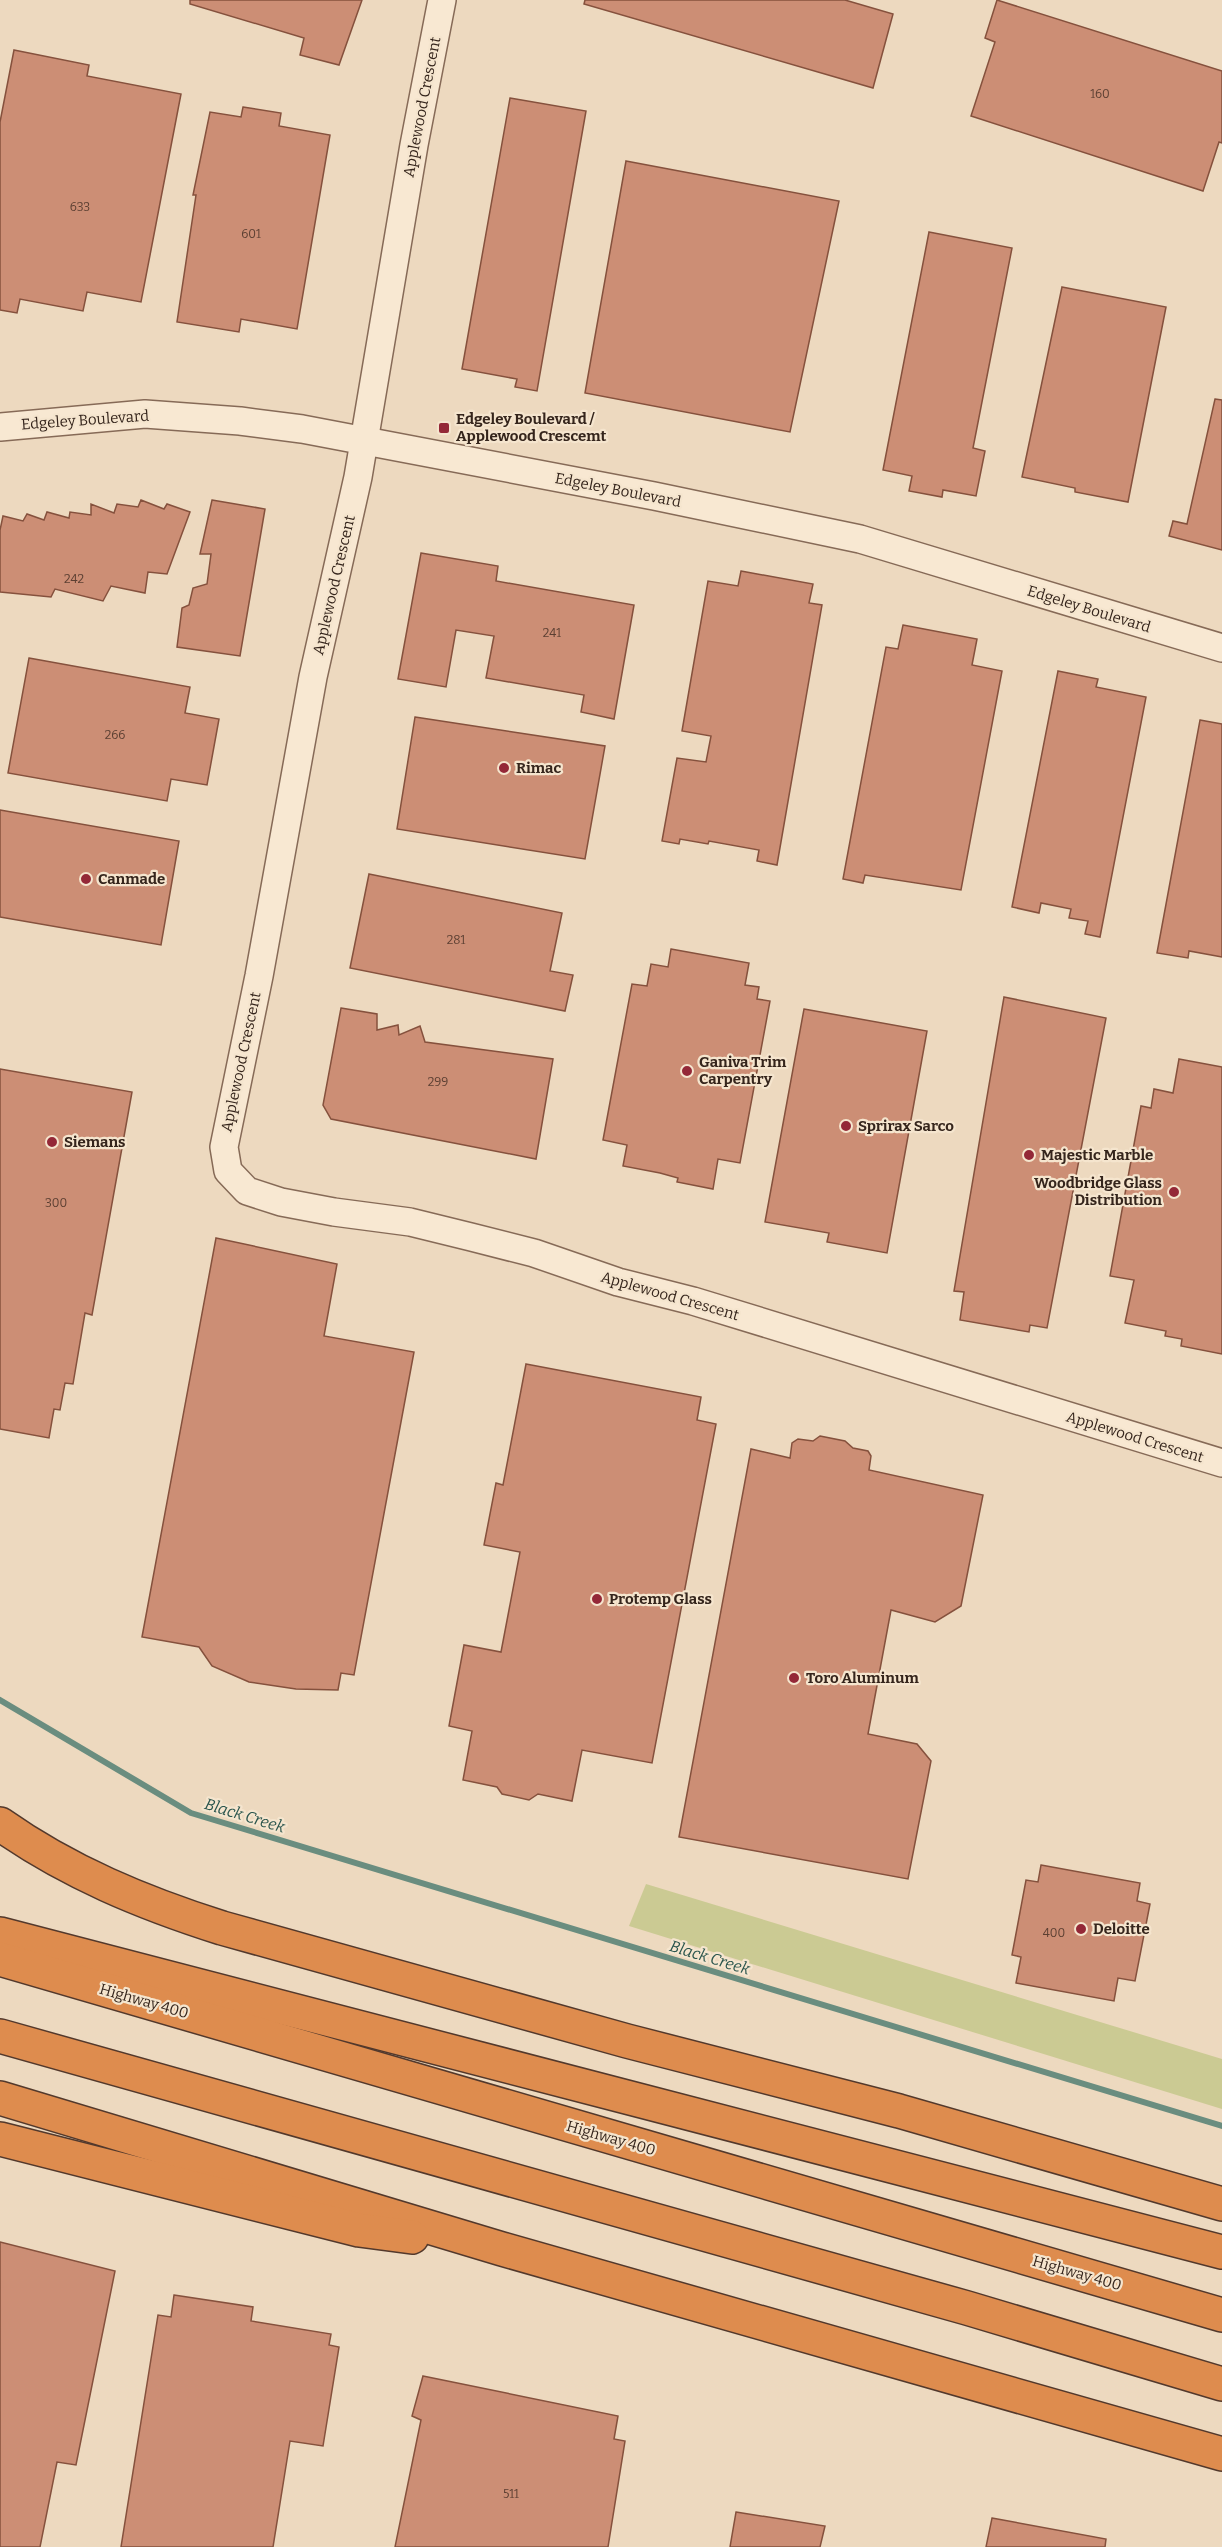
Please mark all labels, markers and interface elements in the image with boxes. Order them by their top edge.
street label: Applewood Crescent [400,35,445,179]
house number: 160 [1090,87,1110,101]
house number: 633 [70,200,90,214]
house number: 601 [241,227,261,241]
street label: Edgeley Boulevard [20,407,150,433]
place label: Edgeley Boulevard / Applewood Crescemt [456,410,606,445]
marker: Edgeley Boulevard / Applewood Crescemt [437,421,451,435]
street label: Edgeley Boulevard [553,469,683,511]
street label: Applewood Crescent [309,513,359,657]
house number: 242 [64,572,84,586]
street label: Edgeley Boulevard [1025,582,1153,636]
house number: 241 [543,626,561,640]
house number: 266 [105,728,125,742]
place label: Rimac [516,759,561,777]
marker: Rimac [497,761,511,775]
place label: Canmade [98,870,165,888]
marker: Canmade [79,872,93,886]
house number: 281 [447,933,465,947]
street label: Applewood Crescent [217,990,265,1134]
place label: Ganiva Trim Carpentry [699,1053,787,1088]
marker: Ganiva Trim Carpentry [680,1064,694,1078]
house number: 299 [428,1075,448,1089]
place label: Sprirax Sarco [858,1117,954,1135]
marker: Sprirax Sarco [839,1119,853,1133]
place label: Siemans [64,1133,125,1151]
marker: Siemans [45,1135,59,1149]
place label: Majestic Marble [1041,1146,1153,1164]
marker: Majestic Marble [1022,1148,1036,1162]
place label: Woodbridge Glass Distribution [1034,1174,1162,1209]
marker: Woodbridge Glass Distribution [1167,1185,1181,1199]
house number: 300 [45,1196,67,1210]
street label: Applewood Crescent [599,1268,742,1324]
street label: Applewood Crescent [1064,1408,1206,1467]
place label: Protemp Glass [609,1590,712,1608]
marker: Protemp Glass [590,1592,604,1606]
place label: Toro Aluminum [806,1669,919,1687]
marker: Toro Aluminum [787,1671,801,1685]
water label: Black Creek [202,1794,288,1837]
place label: Deloitte [1093,1920,1150,1938]
marker: Deloitte [1074,1922,1088,1936]
house number: 400 [1043,1926,1065,1940]
water label: Black Creek [667,1936,753,1979]
street label: Highway 400 [97,1980,191,2022]
street label: Highway 400 [564,2117,658,2159]
street label: Highway 400 [1030,2252,1124,2294]
house number: 511 [503,2487,519,2501]

